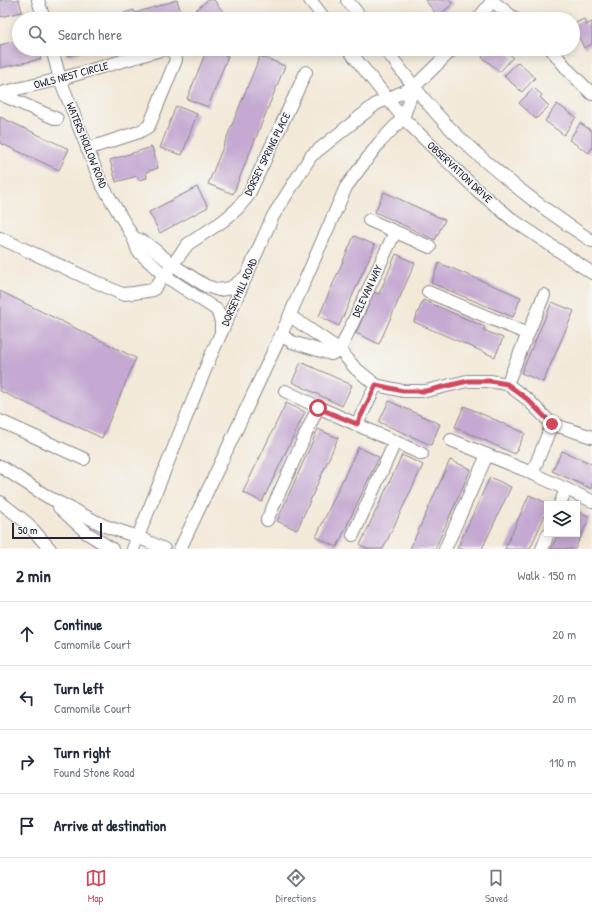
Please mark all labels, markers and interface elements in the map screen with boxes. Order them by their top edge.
search box [12,12,580,56]
icon: search [26,23,48,45]
text: Search here [58,24,122,45]
street label: OWLS NEST CIRCLE [32,58,110,92]
street label: WATERS HOLLOW ROAD [63,100,111,191]
street label: DORSEY SPRING PLACE [241,110,293,198]
street label: OBSERVATION DRIVE [424,138,496,206]
street label: DORSEYMILL ROAD [218,255,260,328]
street label: DELEVAN WAY [349,263,385,319]
route start [309,399,327,417]
route end [543,415,561,433]
map controls [544,501,580,537]
button: layers [544,501,580,537]
scale bar [12,521,102,540]
text: 50 m [18,523,38,537]
text: 2 min [16,564,51,587]
text: Walk · 150 m [518,566,576,584]
text: Continue [54,614,102,635]
icon: ahead [16,623,38,645]
text: 20 m [552,625,576,643]
text: Camomile Court [54,635,131,653]
text: Turn left [54,678,104,699]
icon: left [16,687,38,709]
text: 20 m [552,689,576,707]
text: Camomile Court [54,699,131,717]
text: Turn right [54,742,110,763]
icon: right [16,751,38,773]
text: 110 m [549,753,576,771]
text: Found Stone Road [54,763,134,781]
icon: arrive [16,815,38,837]
text: Arrive at destination [54,815,166,836]
tab: Map [85,867,107,905]
tab: Directions [276,867,316,905]
tab: Saved [485,867,507,905]

